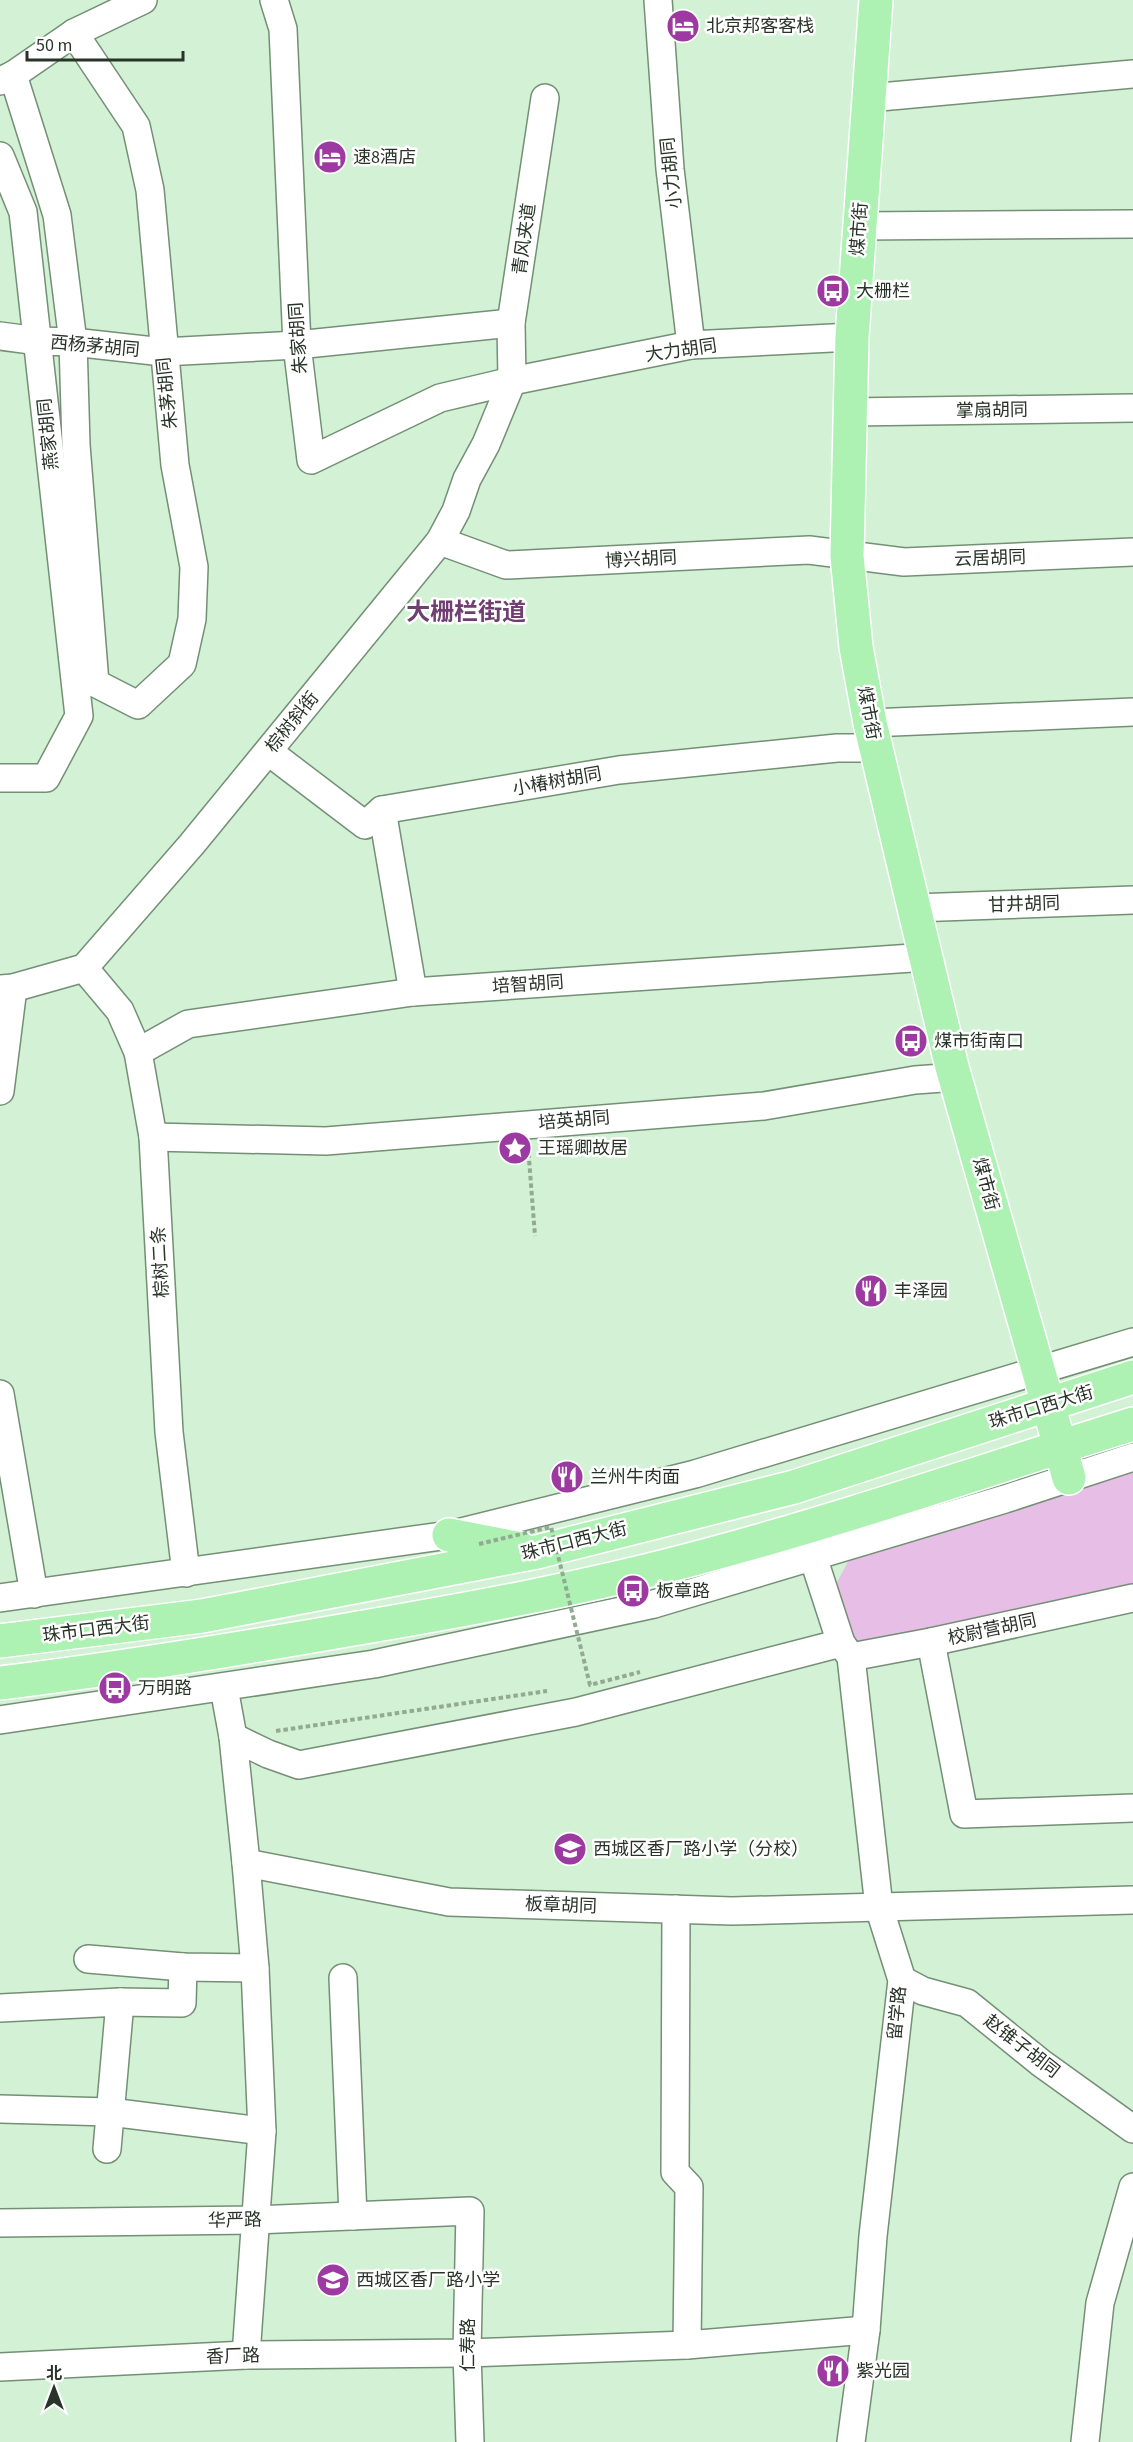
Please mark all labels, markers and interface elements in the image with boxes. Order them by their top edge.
hotel icon: 北京邦客客栈 [665,8,701,44]
place label: 北京邦客客栈 [706,14,814,39]
scale bar [27,24,183,62]
text: 50 m [36,33,72,58]
street label: 小力胡同 [655,136,688,210]
hotel icon: 速8酒店 [312,139,348,175]
place label: 速8酒店 [353,145,416,170]
street label: 煤市街 [845,201,874,257]
street label: 青风夹道 [507,202,542,276]
bus stop icon: 大栅栏 [815,273,851,309]
place label: 大栅栏 [856,279,910,304]
street label: 朱家胡同 [284,301,313,375]
street label: 西杨茅胡同 [49,330,141,363]
street label: 大力胡同 [644,333,718,368]
street label: 朱茅胡同 [151,356,184,430]
street label: 燕家胡同 [32,397,65,471]
street label: 掌扇胡同 [956,397,1028,424]
street label: 博兴胡同 [604,545,678,574]
street label: 云居胡同 [954,545,1026,572]
district label: 大栅栏街道 [406,595,526,630]
street label: 煤市街 [851,684,886,742]
street label: 棕树斜街 [260,686,325,758]
street label: 小椿树胡同 [511,761,604,802]
street label: 甘井胡同 [988,891,1060,918]
street label: 培智胡同 [491,970,565,999]
bus stop icon: 煤市街南口 [893,1023,929,1059]
place label: 煤市街南口 [934,1029,1024,1054]
street label: 培英胡同 [537,1105,611,1136]
place icon: 王瑶卿故居 [497,1130,533,1166]
place label: 王瑶卿故居 [538,1136,628,1161]
street label: 煤市街 [966,1155,1005,1213]
street label: 棕树二条 [146,1225,175,1299]
restaurant icon: 丰泽园 [853,1273,889,1309]
place label: 丰泽园 [894,1279,948,1304]
street label: 珠市口西大街 [986,1380,1096,1435]
restaurant icon: 兰州牛肉面 [549,1459,585,1495]
place label: 兰州牛肉面 [590,1465,680,1490]
street label: 珠市口西大街 [519,1516,630,1567]
bus stop icon: 板章路 [615,1573,651,1609]
place label: 板章路 [656,1579,710,1604]
street label: 校尉营胡同 [945,1608,1039,1651]
street label: 珠市口西大街 [41,1611,151,1648]
bus stop icon: 万明路 [97,1670,133,1706]
place label: 万明路 [138,1676,192,1701]
school or university icon: 西城区香厂路小学（分校） [552,1831,588,1867]
place label: 西城区香厂路小学（分校） [593,1837,809,1862]
street label: 板章胡同 [525,1892,597,1919]
street label: 留学路 [883,1985,912,2041]
street label: 赵锥子胡同 [979,2009,1065,2084]
street label: 华严路 [208,2208,262,2233]
school or university icon: 西城区香厂路小学 [315,2262,351,2298]
place label: 西城区香厂路小学 [356,2268,500,2293]
street label: 仁寿路 [456,2318,481,2372]
street label: 香厂路 [206,2343,260,2370]
restaurant icon: 紫光园 [815,2353,851,2389]
north arrow [24,2358,84,2418]
place label: 紫光园 [856,2359,910,2384]
text: 北 [46,2363,62,2385]

